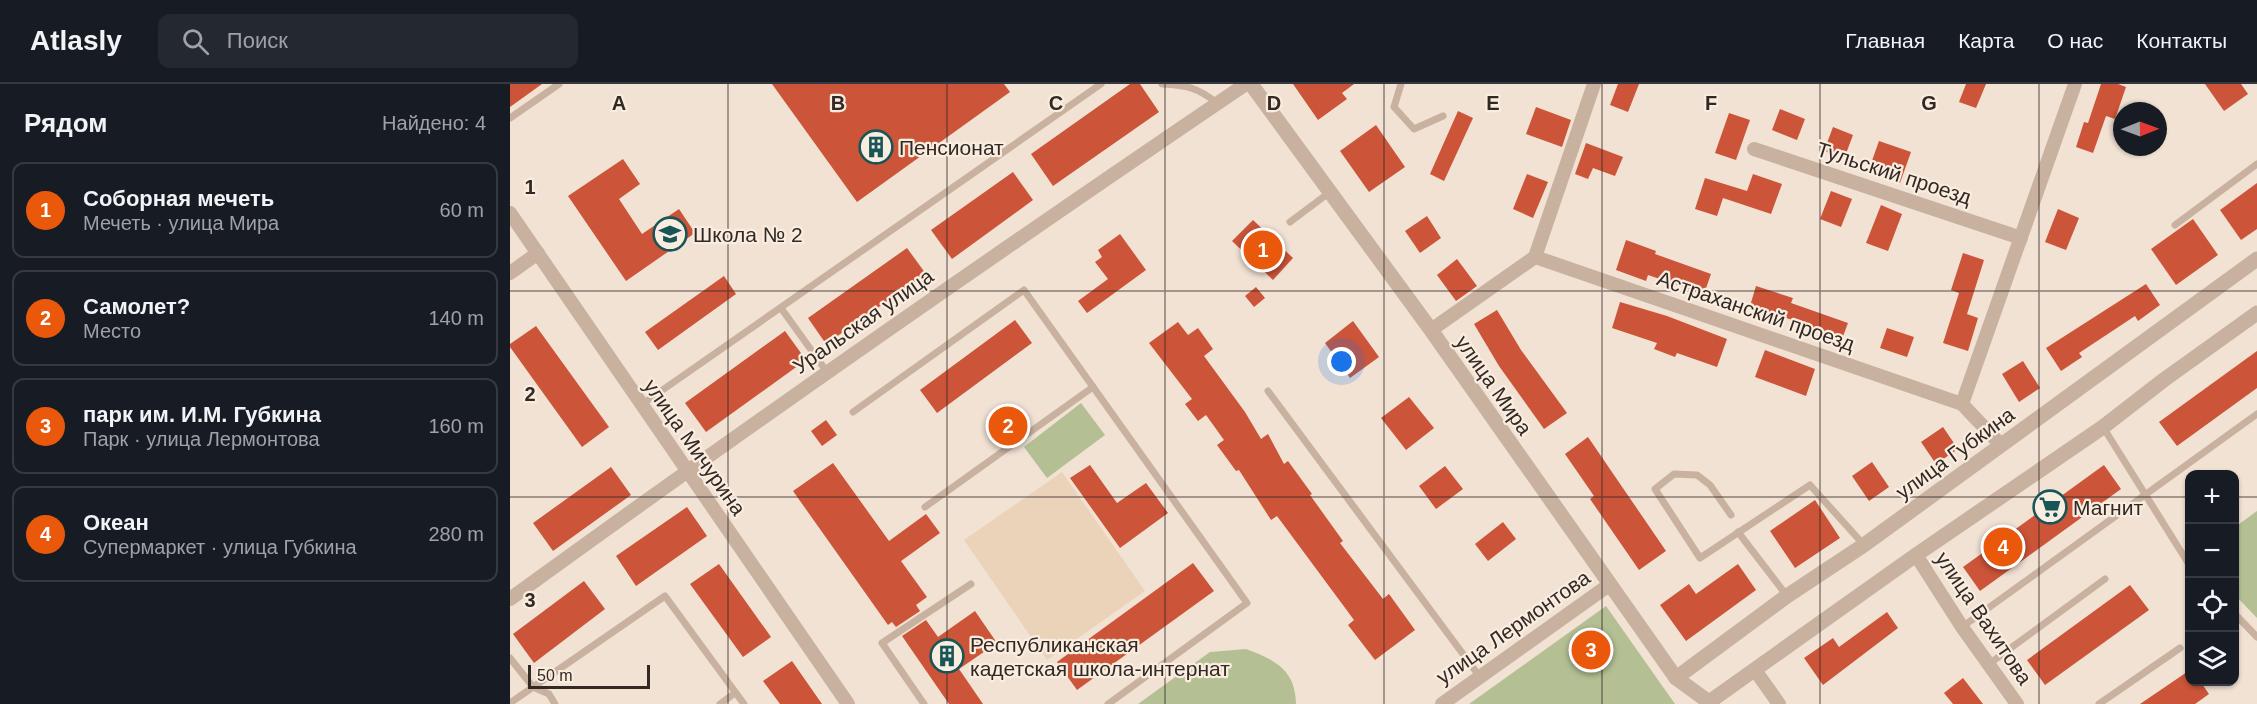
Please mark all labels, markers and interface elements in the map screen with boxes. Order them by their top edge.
search box [158,14,578,68]
text: Atlasly [30,25,122,56]
icon: search [179,25,212,58]
text: Поиск [227,28,288,53]
text: Главная [1845,29,1925,52]
text: Карта [1958,29,2014,52]
text: О нас [2047,29,2103,52]
text: Контакты [2136,29,2227,52]
text: A [612,92,626,114]
text: B [831,92,845,114]
text: C [1049,92,1063,114]
text: D [1267,92,1281,114]
text: E [1486,92,1500,114]
text: F [1705,92,1717,114]
text: G [1921,92,1937,114]
north arrow [2113,102,2167,156]
text: Рядом [24,108,107,138]
text: Найдено: 4 [382,112,486,134]
building icon: Пенсионат [858,129,894,165]
place label: Пенсионат [899,136,1004,159]
street label: Тульский проезд [1814,137,1974,209]
text: 1 [524,176,536,198]
text: Соборная мечеть [83,186,274,211]
text: 1 [40,199,51,221]
text: 60 m [440,199,484,221]
text: Мечеть · улица Мира [83,212,279,234]
school or university icon: Школа № 2 [652,216,688,252]
place label: Школа № 2 [693,223,803,246]
pin: 1 [1244,228,1282,272]
street label: Уральская улица [789,264,938,378]
street label: Астраханский проезд [1654,266,1858,356]
text: Самолет? [83,294,190,319]
text: 2 [40,307,51,329]
text: 140 m [428,307,484,329]
text: Место [83,320,141,342]
street label: улица Мира [1451,331,1537,439]
your location [1327,347,1356,376]
street label: улица Мичурина [639,375,751,520]
text: 2 [524,383,536,405]
text: парк им. И.М. Губкина [83,402,321,427]
street label: улица Губкина [1891,402,2019,504]
pin: 2 [988,404,1028,448]
text: 3 [40,415,51,437]
text: 160 m [428,415,484,437]
text: Парк · улица Лермонтова [83,428,320,450]
map controls [2185,470,2239,686]
button: + [2185,470,2239,524]
supermarket icon: Магнит [2032,489,2068,525]
place label: Магнит [2073,496,2143,519]
text: Океан [83,510,149,535]
text: 4 [40,523,51,545]
text: 280 m [428,523,484,545]
pin: 4 [1984,524,2022,570]
button: − [2185,524,2239,578]
text: Супермаркет · улица Губкина [83,536,357,558]
street label: улица Вахитова [1931,547,2037,689]
street label: улица Лермонтова [1432,565,1594,689]
button: locate [2185,578,2239,632]
text: 3 [524,589,536,611]
pin: 3 [1572,628,1610,672]
button: layers [2185,632,2239,686]
place label: Республиканская кадетская школа-интернат [970,633,1230,680]
building icon: Республиканская кадетская школа-интернат [929,638,965,674]
scale bar [528,662,650,690]
text: 50 m [537,667,573,684]

